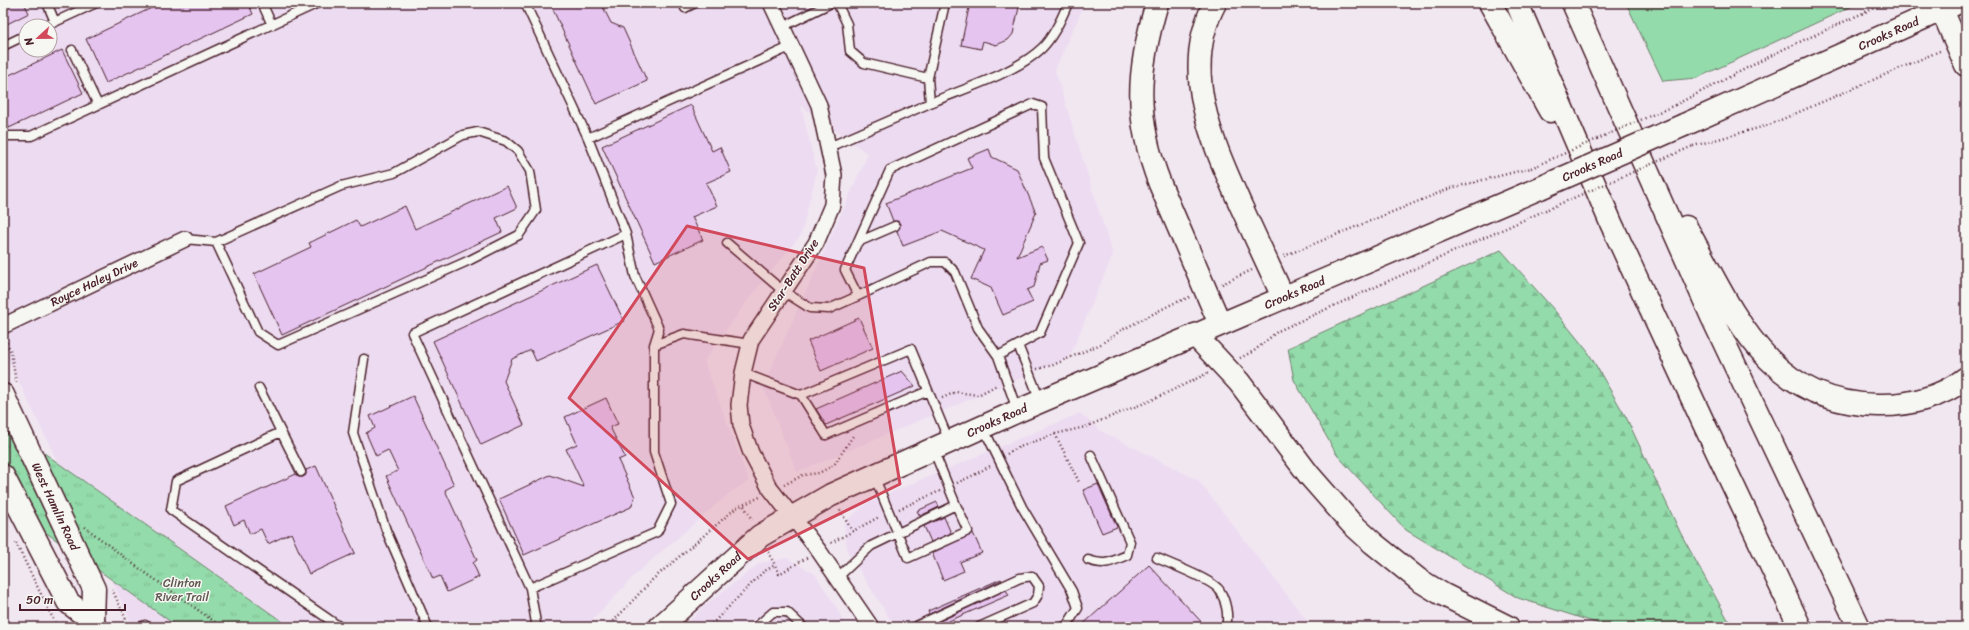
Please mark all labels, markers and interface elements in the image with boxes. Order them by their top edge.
street label: Crooks Road [1854,10,1924,57]
north arrow [18,18,58,58]
text: N [19,34,40,50]
street label: Crooks Road [1558,141,1628,188]
street label: Star-Batt Drive [761,234,825,316]
street label: Royce Haley Drive [46,252,142,313]
street label: Crooks Road [1261,269,1330,316]
street label: Crooks Road [963,397,1032,444]
street label: West Hamlin Road [25,459,86,555]
street label: Crooks Road [684,545,748,606]
park label: Clinton River Trail [155,572,209,608]
scale bar [20,586,125,612]
text: 50 m [26,589,53,611]

